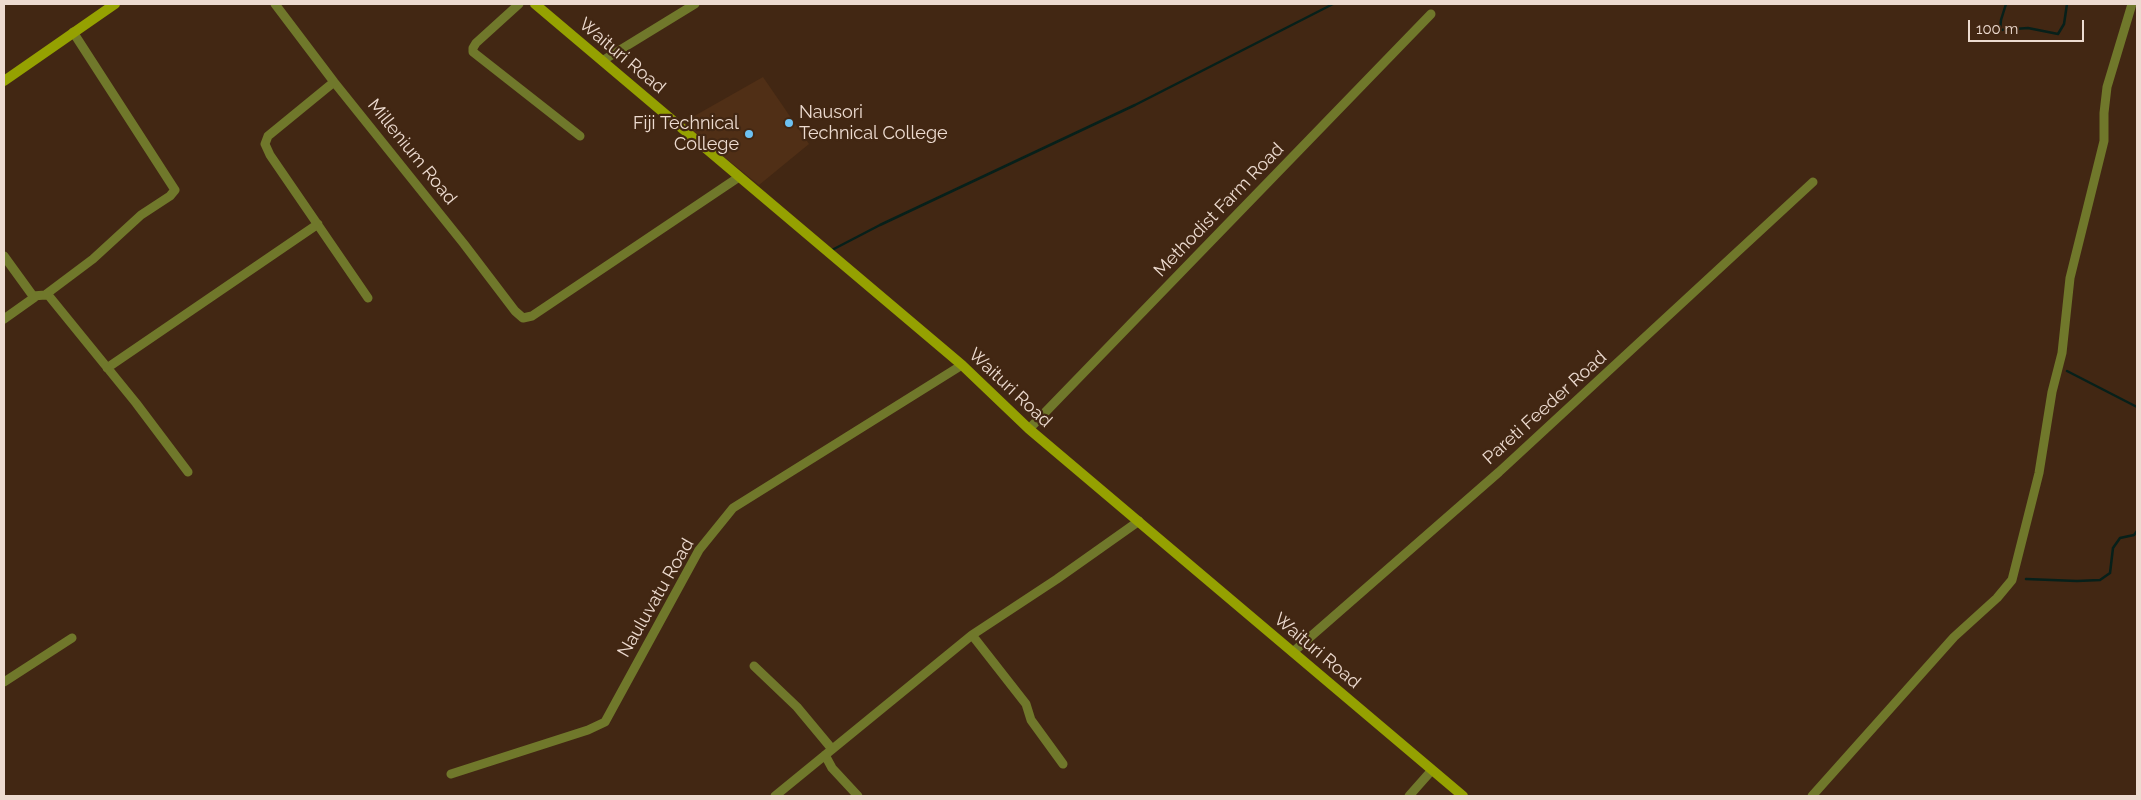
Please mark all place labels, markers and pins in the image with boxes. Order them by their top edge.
place label: Nausori Technical College [799,102,948,144]
place label: Fiji Technical College [633,113,739,156]
marker: Nausori Technical College [783,117,795,129]
marker: Fiji Technical College [743,128,755,140]

